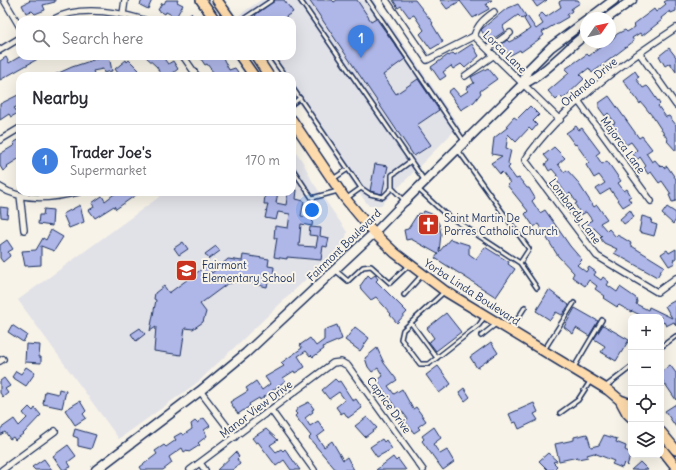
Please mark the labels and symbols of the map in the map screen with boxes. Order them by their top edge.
north arrow [580,12,616,48]
pin: 1 [348,25,374,58]
street label: Lorca Lane [480,28,530,76]
street label: Orlando Drive [558,54,620,110]
street label: Majorca Lane [598,114,648,176]
street label: Lombardy Lane [546,176,604,246]
your location [302,200,322,220]
street label: Fairmont Boulevard [304,206,384,284]
church icon: Saint Martin De Porres Catholic Church [415,211,441,237]
place label: Saint Martin De Porres Catholic Church [444,211,558,238]
street label: Yorba Linda Boulevard [421,256,523,329]
school or university icon: Fairmont Elementary School [173,258,199,284]
place label: Fairmont Elementary School [202,258,295,285]
street label: Caprice Drive [364,374,414,436]
street label: Manor View Drive [217,377,295,441]

